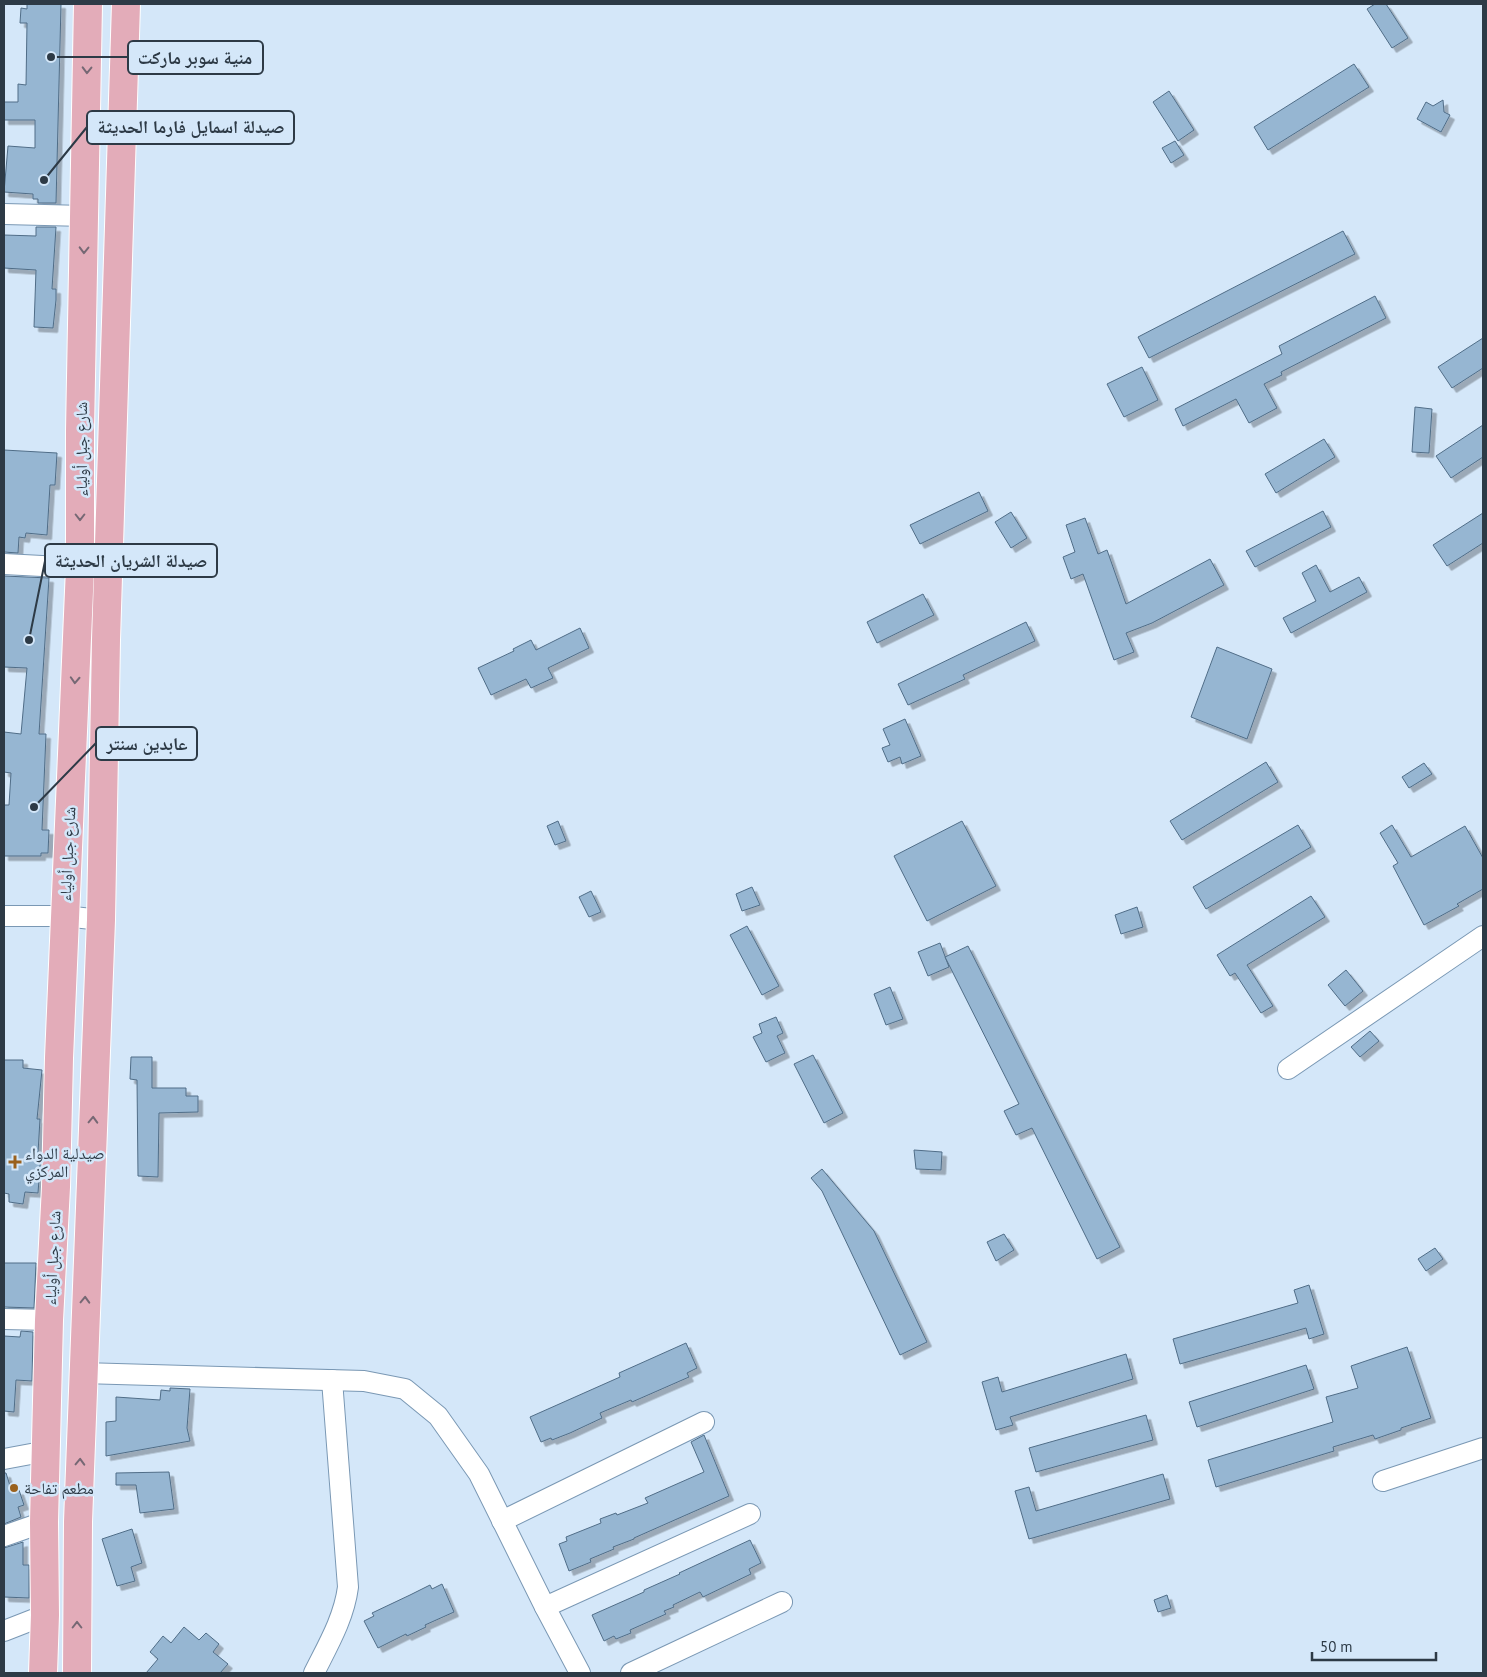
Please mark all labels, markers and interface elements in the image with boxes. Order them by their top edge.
callout: منية سوبر ماركت [128,41,263,74]
text: منية سوبر ماركت [138,46,252,69]
one-way arrow [82,66,92,74]
callout: صيدلة اسمايل فارما الحديثة [87,111,294,144]
text: صيدلة اسمايل فارما الحديثة [97,115,285,138]
one-way arrow [79,246,89,254]
street label: شارع جبل أولياء [71,402,92,496]
one-way arrow [75,514,85,522]
callout: صيدلة الشريان الحديثة [45,544,217,577]
text: صيدلة الشريان الحديثة [55,549,207,572]
one-way arrow [70,676,80,684]
callout: عابدين سنتر [96,727,197,760]
text: عابدين سنتر [105,732,188,755]
street label: شارع جبل أولياء [55,806,80,902]
one-way arrow [87,1116,98,1124]
place label: صيدلية الدواء المركزي [25,1143,105,1184]
marker: صيدلية الدواء المركزي [9,1156,21,1168]
street label: شارع جبل أولياء [40,1210,65,1306]
one-way arrow [80,1295,91,1303]
one-way arrow [74,1458,85,1466]
place label: مطعم تفاحة [24,1478,94,1499]
marker: مطعم تفاحة [8,1482,20,1494]
one-way arrow [72,1620,82,1628]
scale bar [1312,1630,1436,1662]
text: 50 m [1320,1637,1353,1656]

